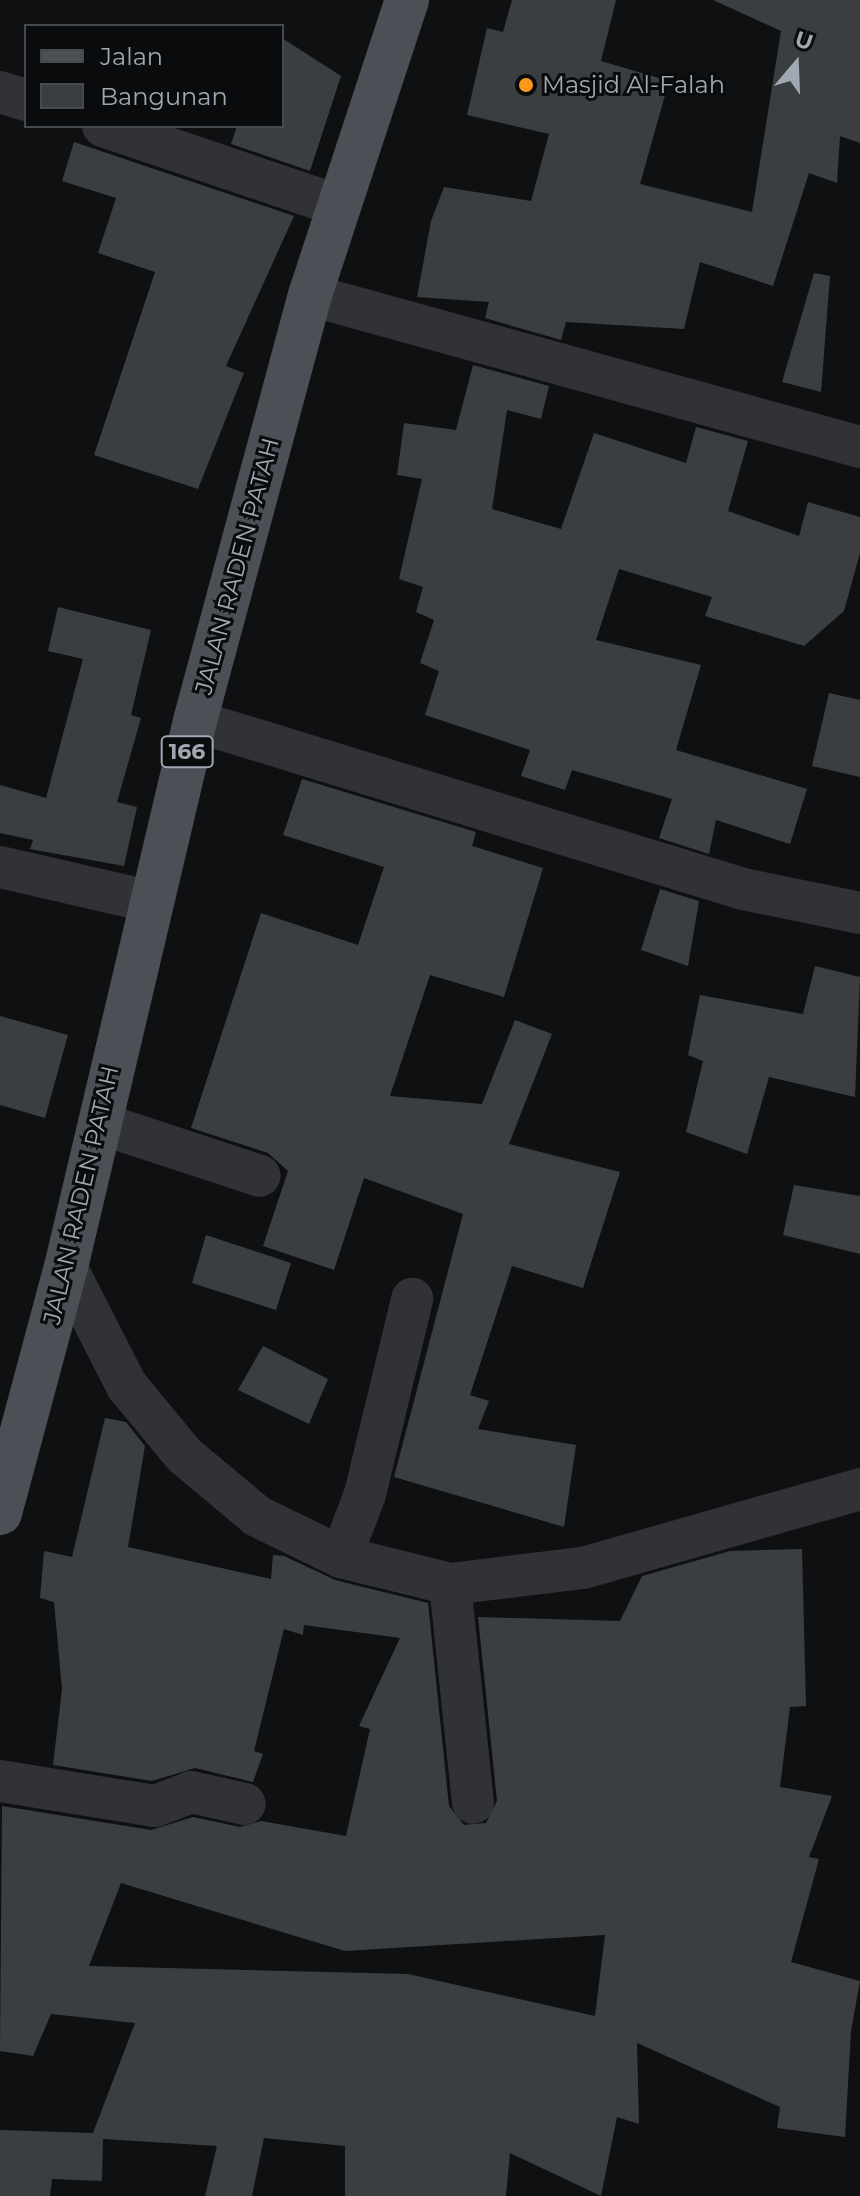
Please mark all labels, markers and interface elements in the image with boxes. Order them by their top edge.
legend [24,24,284,128]
north arrow [756,24,836,104]
text: U [791,25,817,56]
text: Jalan [100,42,163,71]
place label: Masjid Al-Falah [542,71,725,99]
marker: Masjid Al-Falah [517,76,535,94]
text: Bangunan [100,82,228,111]
street label: JALAN RADEN PATAH [189,435,285,697]
road number: 166 [159,734,215,770]
street label: JALAN RADEN PATAH [37,1063,125,1327]

